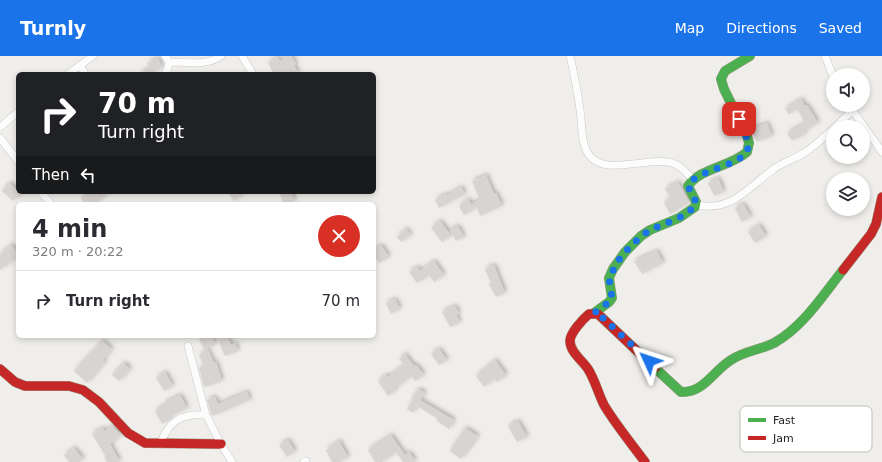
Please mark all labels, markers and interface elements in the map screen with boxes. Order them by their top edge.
text: Turnly [20,17,86,39]
text: Map [675,20,704,36]
text: Directions [726,20,797,36]
text: Saved [819,20,862,36]
map controls [826,68,870,216]
button: sound [826,68,870,112]
text: 70 m [98,87,176,120]
icon: right [32,88,84,140]
pin [722,102,756,136]
icon: arrive [728,108,750,130]
button: search [826,120,870,164]
text: Turn right [98,121,184,142]
icon: left [77,164,99,186]
text: Then [32,166,69,184]
button: layers [826,172,870,216]
text: 4 min [32,215,107,243]
button: close [318,215,360,257]
text: 320 m · 20:22 [32,244,123,259]
icon: right [32,290,54,312]
text: Turn right [66,292,150,310]
text: 70 m [322,292,360,310]
position arrow [628,340,670,382]
legend [740,406,872,452]
text: Fast [773,414,796,427]
text: Jam [772,432,794,445]

